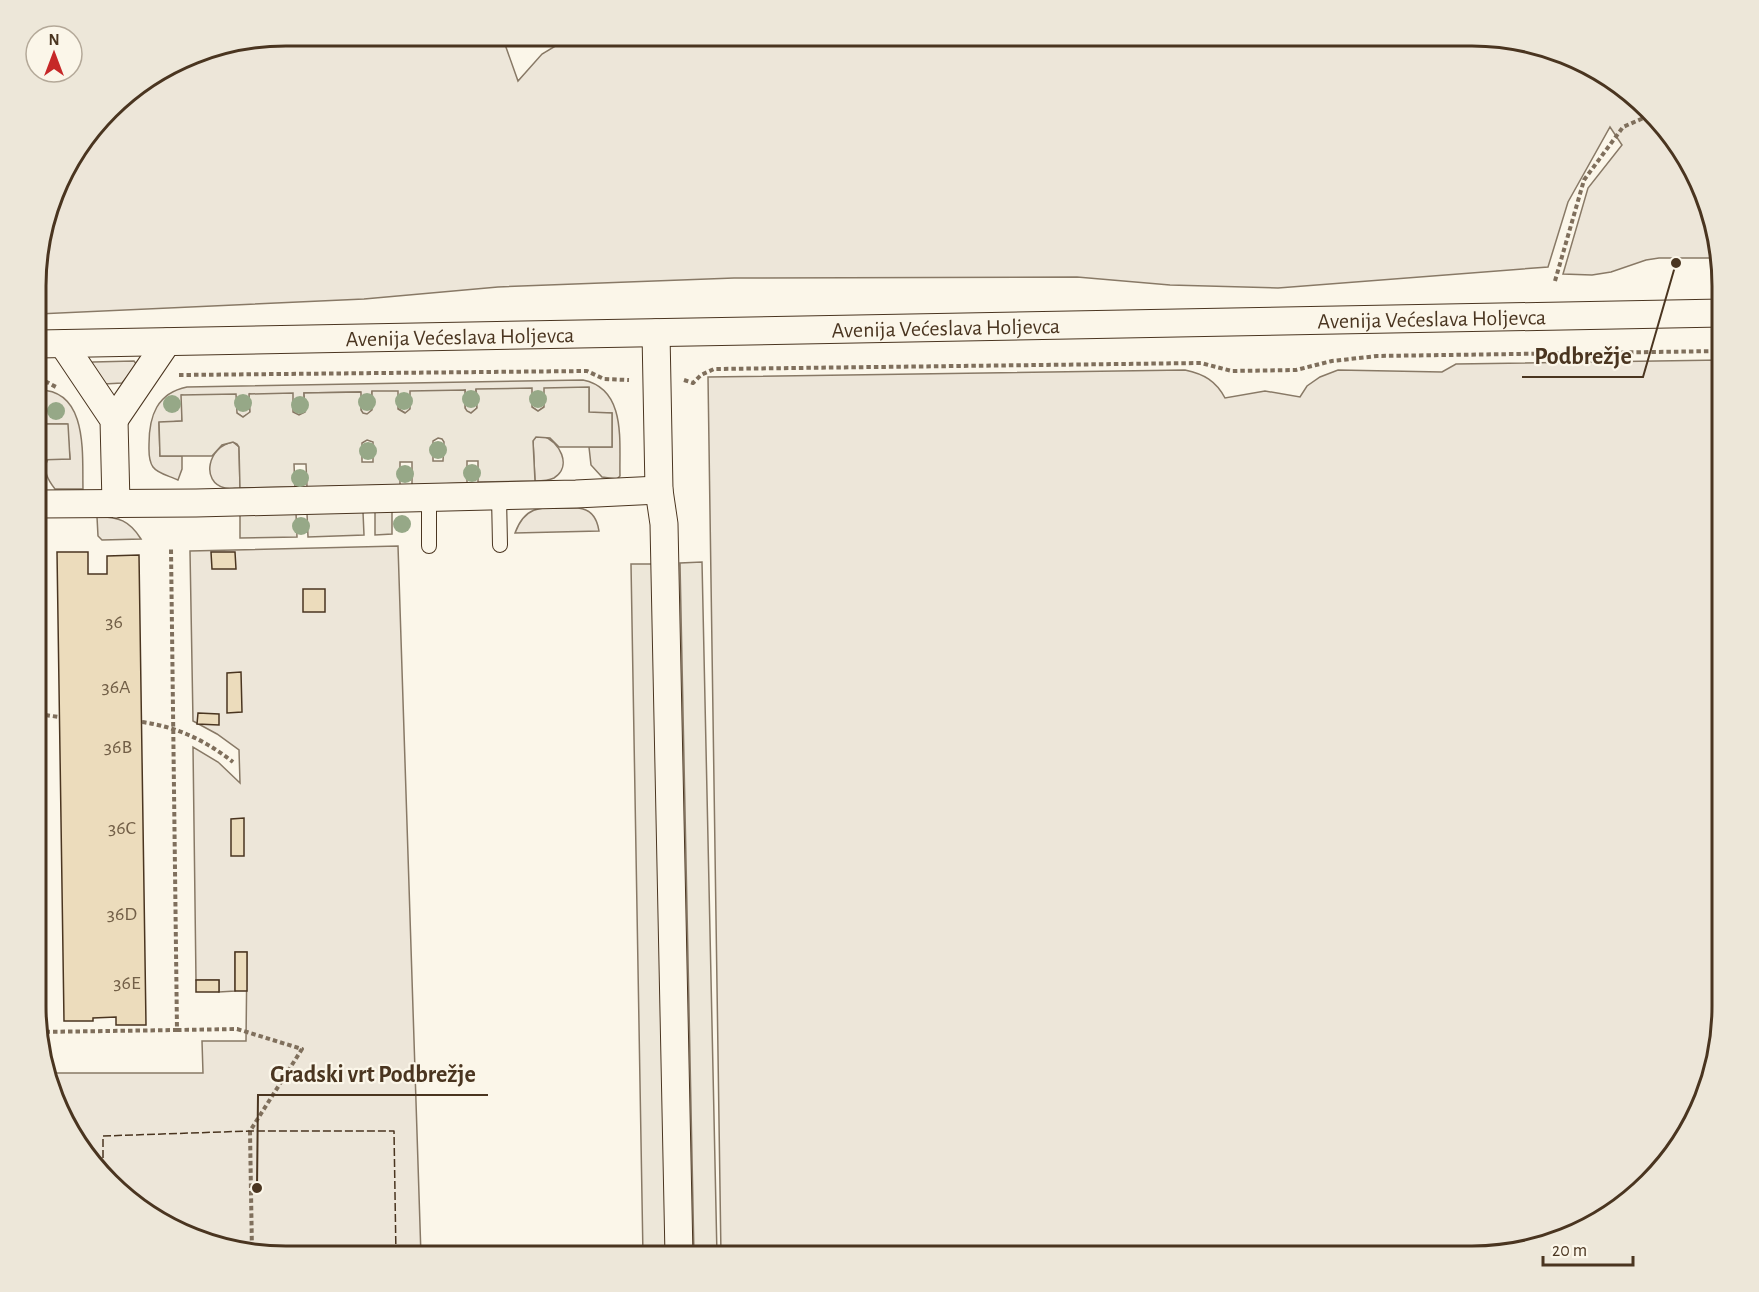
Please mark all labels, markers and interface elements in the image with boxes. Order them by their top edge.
north arrow [24,24,84,84]
text: N [48,32,60,48]
street label: Avenija Većeslava Holjevca [1317,306,1546,332]
street label: Avenija Većeslava Holjevca [831,315,1060,341]
street label: Avenija Većeslava Holjevca [345,324,574,350]
callout: Podbrežje [1522,335,1643,377]
text: Podbrežje [1534,345,1632,369]
house number: 36 [105,612,123,632]
house number: 36A [101,677,131,697]
house number: 36B [104,737,132,757]
house number: 36C [108,818,136,838]
house number: 36D [107,904,137,924]
house number: 36E [113,973,141,993]
callout: Gradski vrt Podbrežje [258,1053,488,1095]
text: Gradski vrt Podbrežje [270,1063,476,1087]
scale bar [1543,1229,1633,1267]
text: 20 m [1552,1242,1587,1260]

